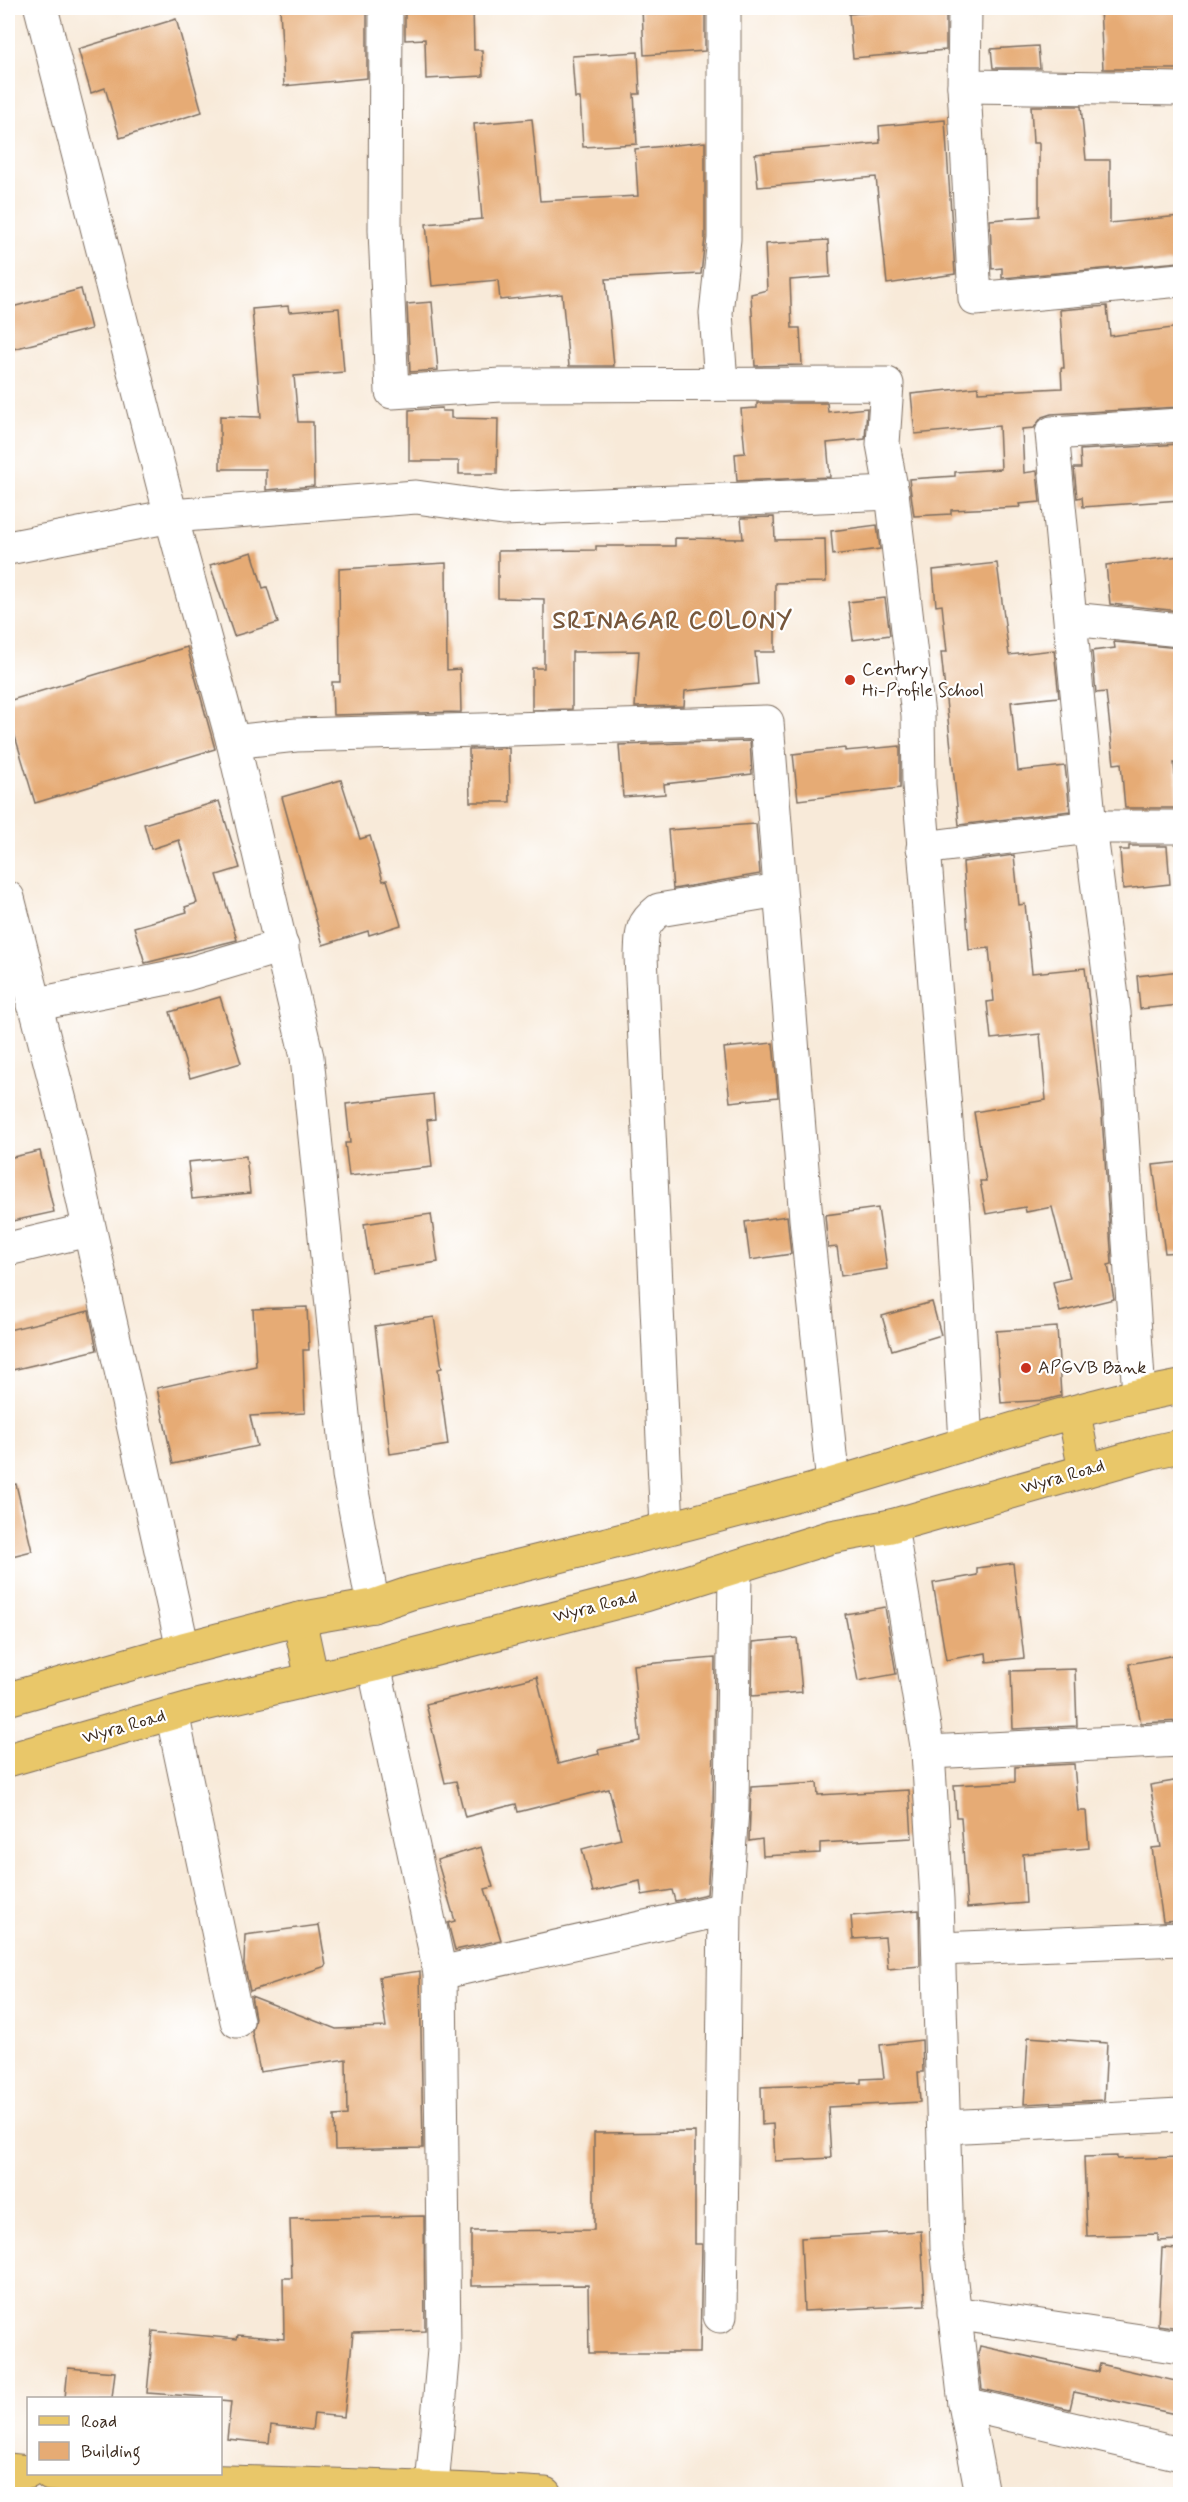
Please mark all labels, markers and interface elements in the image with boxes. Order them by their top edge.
district label: SRINAGAR COLONY [552,606,794,637]
place label: Century Hi-Profile School [862,658,984,703]
marker: Century Hi-Profile School [843,673,857,687]
place label: APGVB Bank [1038,1356,1146,1380]
marker: APGVB Bank [1019,1361,1033,1375]
street label: Wyra Road [1019,1454,1107,1500]
street label: Wyra Road [551,1585,639,1629]
street label: Wyra Road [80,1704,168,1750]
legend [27,2397,222,2475]
text: Road [81,2410,117,2434]
text: Building [81,2440,141,2466]

